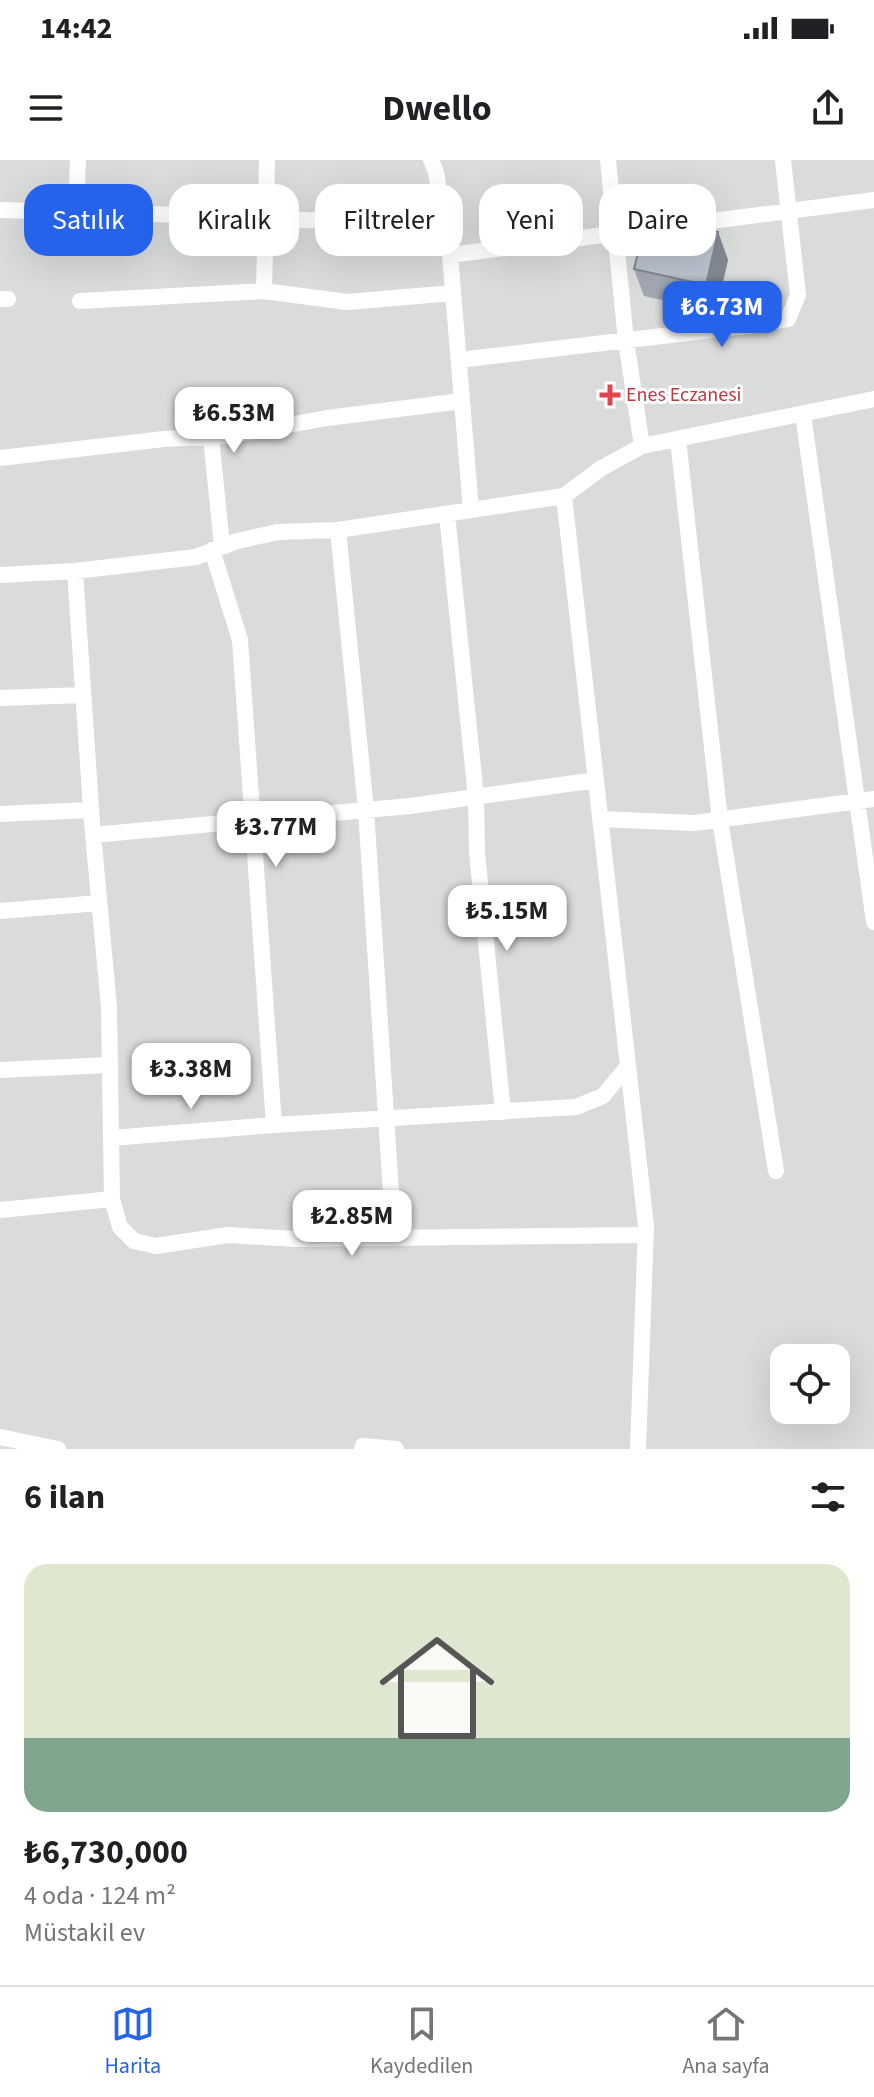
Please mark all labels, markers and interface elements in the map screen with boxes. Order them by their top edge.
text: 14:42 [40,7,112,50]
text: Dwello [382,83,492,134]
icon: menu [24,86,68,130]
icon: share [806,86,850,130]
chip: Satılık [24,184,153,256]
chip: Kiralık [169,184,299,256]
chip: Filtreler [315,184,463,256]
chip: Yeni [479,184,583,256]
chip: Daire [599,184,716,256]
pin: ₺6.73M [657,281,787,349]
text: ₺6.73M [681,288,763,325]
place label: Enes Eczanesi [626,381,742,409]
marker: Enes Eczanesi [601,386,619,404]
pin: ₺6.53M [169,387,299,455]
text: ₺6.53M [193,394,275,431]
pin: ₺3.77M [211,801,341,869]
text: ₺3.77M [235,808,317,845]
pin: ₺5.15M [442,885,572,953]
text: ₺5.15M [466,892,548,929]
pin: ₺3.38M [126,1043,256,1111]
text: ₺3.38M [150,1050,232,1087]
pin: ₺2.85M [287,1190,417,1258]
text: ₺2.85M [311,1197,393,1234]
map controls [770,1344,850,1424]
button: locate [770,1344,850,1424]
text: 6 ilan [24,1473,105,1522]
icon: filters [806,1475,850,1519]
icon: home [365,1616,509,1760]
text: ₺6,730,000 [24,1828,188,1877]
text: 4 oda · 124 m² [24,1877,176,1914]
text: Müstakil ev [24,1914,145,1951]
tab: Harita [105,2002,161,2082]
tab: Kaydedilen [370,2002,473,2082]
tab: Ana sayfa [682,2002,770,2082]

